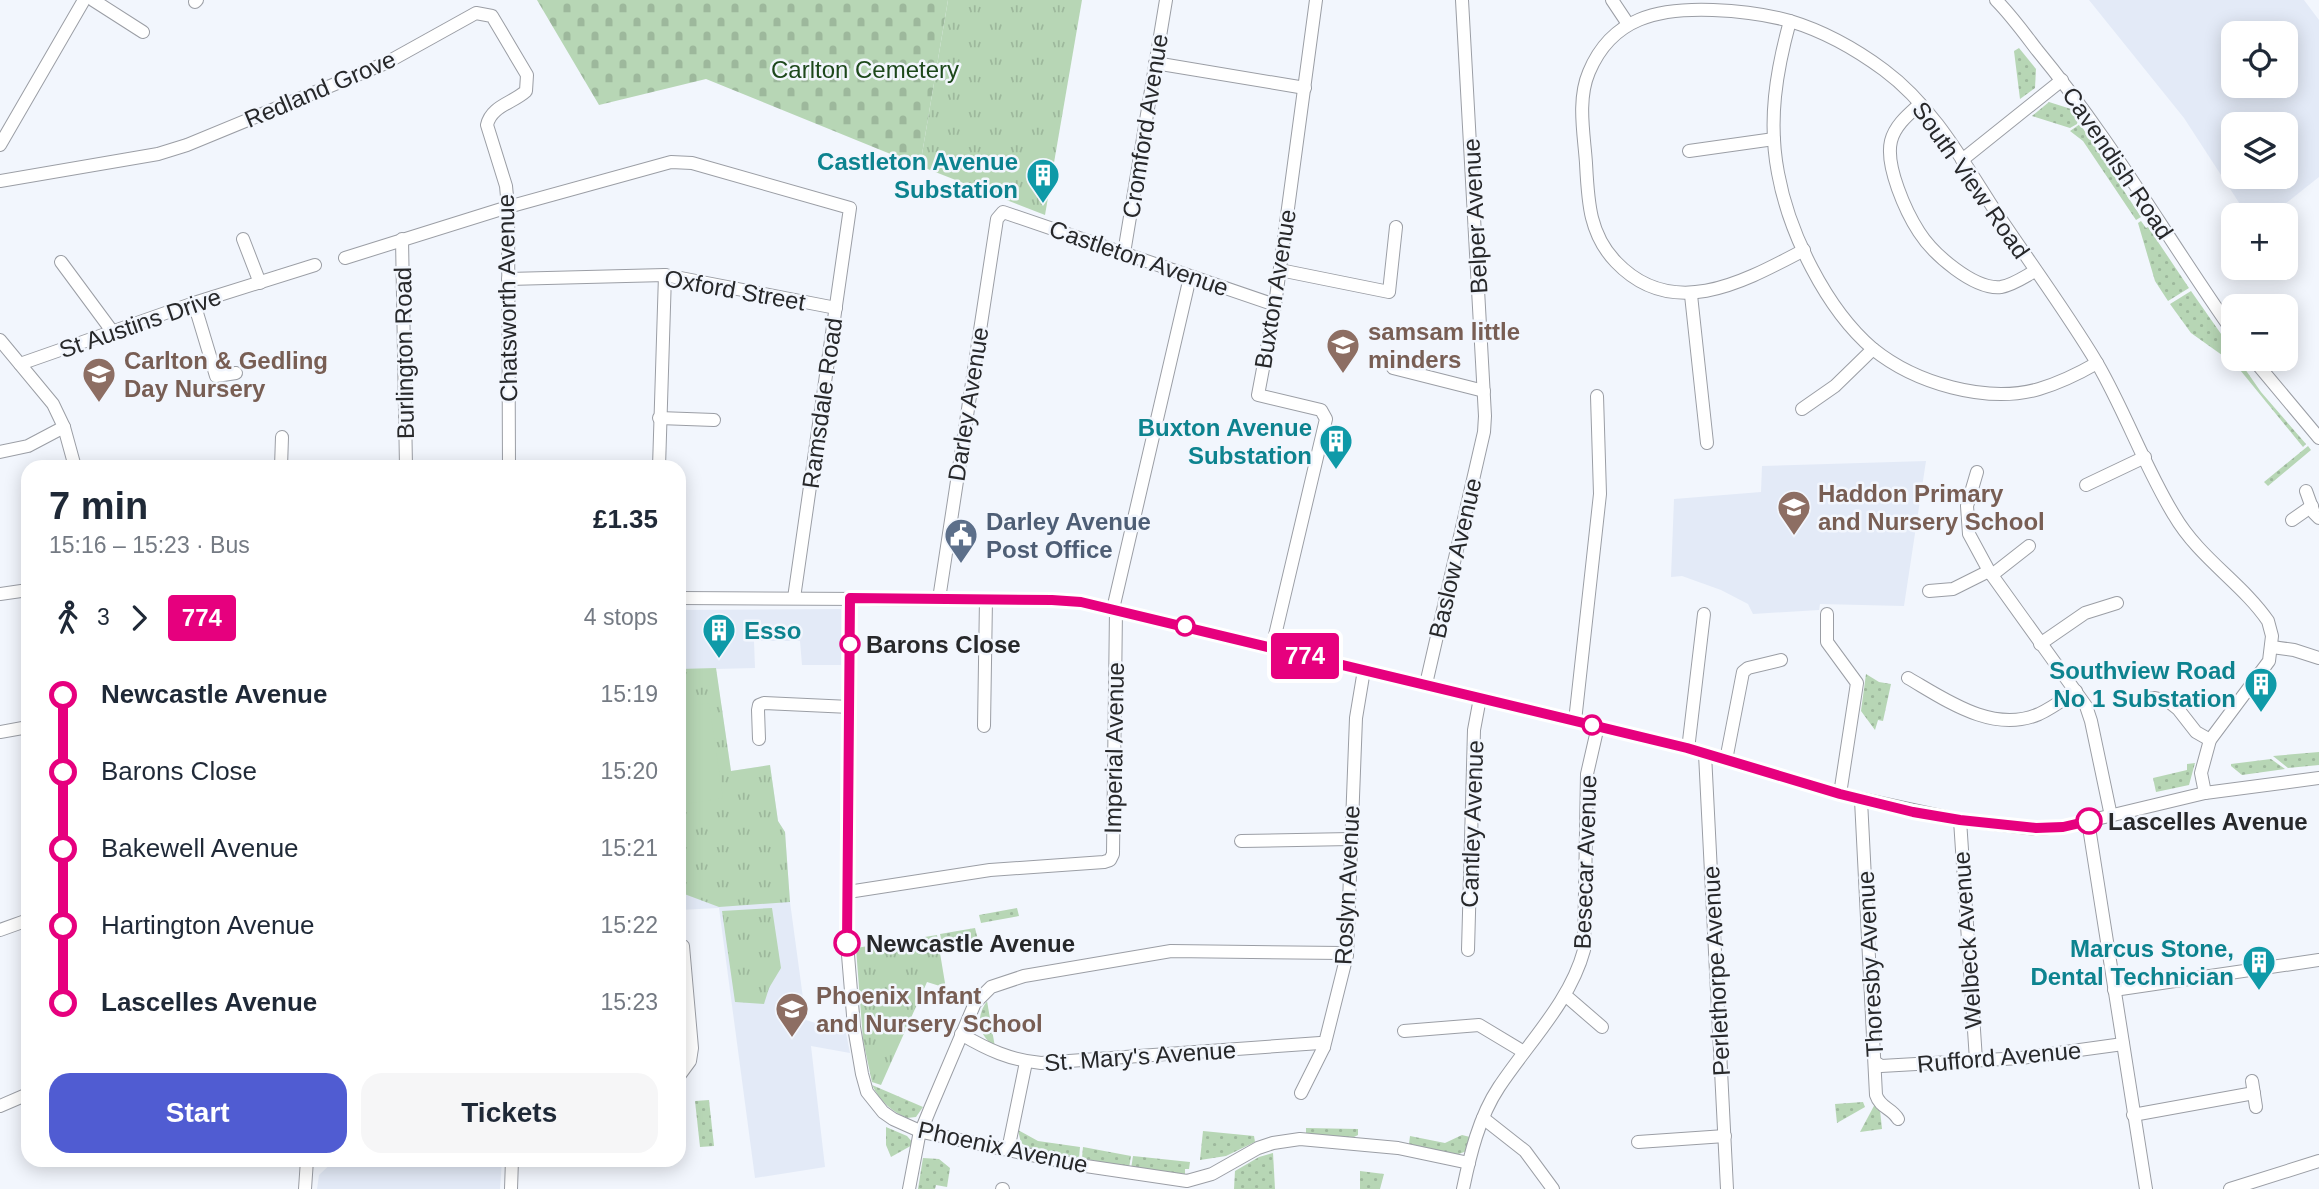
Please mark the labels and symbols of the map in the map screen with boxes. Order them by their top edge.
street label: Cromford Avenue [1117,32,1173,220]
street label: Redland Grove [240,45,400,133]
park label: Carlton Cemetery [771,56,959,83]
street label: Cavendish Road [2057,82,2179,244]
street label: South View Road [1907,96,2035,264]
street label: Belper Avenue [1457,138,1493,294]
place label: Castleton Avenue Substation [817,148,1018,203]
building icon: Castleton Avenue Substation [1024,156,1062,205]
street label: Chatsworth Avenue [492,194,522,402]
street label: Buxton Avenue [1249,207,1301,371]
street label: Castleton Avenue [1046,215,1232,301]
street label: Oxford Street [662,264,808,316]
street label: Burlington Road [389,267,419,439]
street label: St Austins Drive [56,283,224,363]
street label: Ramsdale Road [797,316,847,490]
place label: samsam little minders [1368,318,1520,373]
street label: Darley Avenue [942,325,994,483]
school or university icon: samsam little minders [1324,326,1362,375]
place label: Carlton & Gedling Day Nursery [124,347,328,402]
school or university icon: Carlton & Gedling Day Nursery [80,355,118,404]
place label: Buxton Avenue Substation [1138,414,1312,469]
building icon: Buxton Avenue Substation [1317,422,1355,471]
street label: Baslow Avenue [1423,475,1487,641]
place label: Haddon Primary and Nursery School [1818,480,2045,535]
school or university icon: Haddon Primary and Nursery School [1775,488,1813,537]
place label: Darley Avenue Post Office [986,508,1151,563]
public building icon: Darley Avenue Post Office [942,516,980,565]
building icon: Esso [700,611,738,660]
unlabelled marker [1175,616,1195,636]
place label: Esso [744,617,801,644]
place label: Barons Close [866,631,1021,658]
line badge: 774 [1265,633,1345,679]
marker: Barons Close [840,634,860,654]
place label: Southview Road No 1 Substation [2049,657,2236,712]
street label: Imperial Avenue [1099,662,1129,834]
building icon: Southview Road No 1 Substation [2242,665,2280,714]
unlabelled marker [1582,715,1602,735]
street label: Cantley Avenue [1456,740,1488,908]
street label: Besecar Avenue [1568,774,1602,950]
street label: Roslyn Avenue [1329,805,1365,965]
marker: Lascelles Avenue [2076,808,2102,834]
place label: Lascelles Avenue [2108,808,2308,835]
street label: Welbeck Avenue [1947,850,1987,1030]
street label: Perlethorpe Avenue [1697,865,1735,1077]
street label: Thoresby Avenue [1852,870,1888,1058]
marker: Newcastle Avenue [834,930,860,956]
place label: Newcastle Avenue [866,930,1075,957]
place label: Marcus Stone, Dental Technician [2030,935,2234,990]
building icon: Marcus Stone, Dental Technician [2240,943,2278,992]
place label: Phoenix Infant and Nursery School [816,982,1043,1037]
school or university icon: Phoenix Infant and Nursery School [773,990,811,1039]
street label: St. Mary's Avenue [1043,1036,1237,1076]
street label: Rufford Avenue [1916,1036,2082,1078]
street label: Phoenix Avenue [916,1116,1090,1178]

